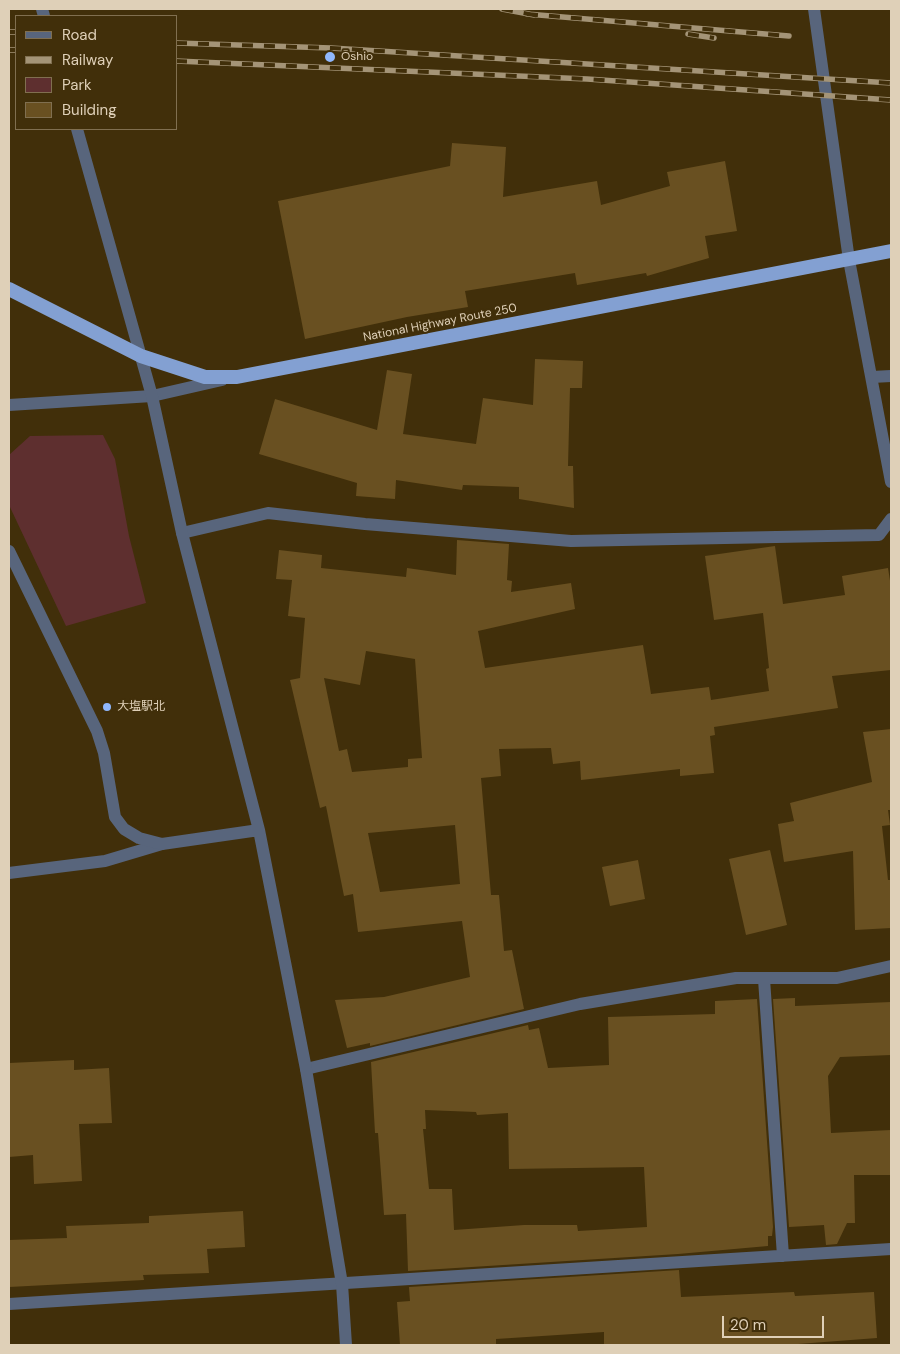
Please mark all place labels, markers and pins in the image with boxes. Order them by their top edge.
marker: Ōshio [323,50,337,64]
place label: Ōshio [341,50,373,64]
place label: 大塩駅北 [117,700,165,714]
marker: 大塩駅北 [101,701,113,713]

